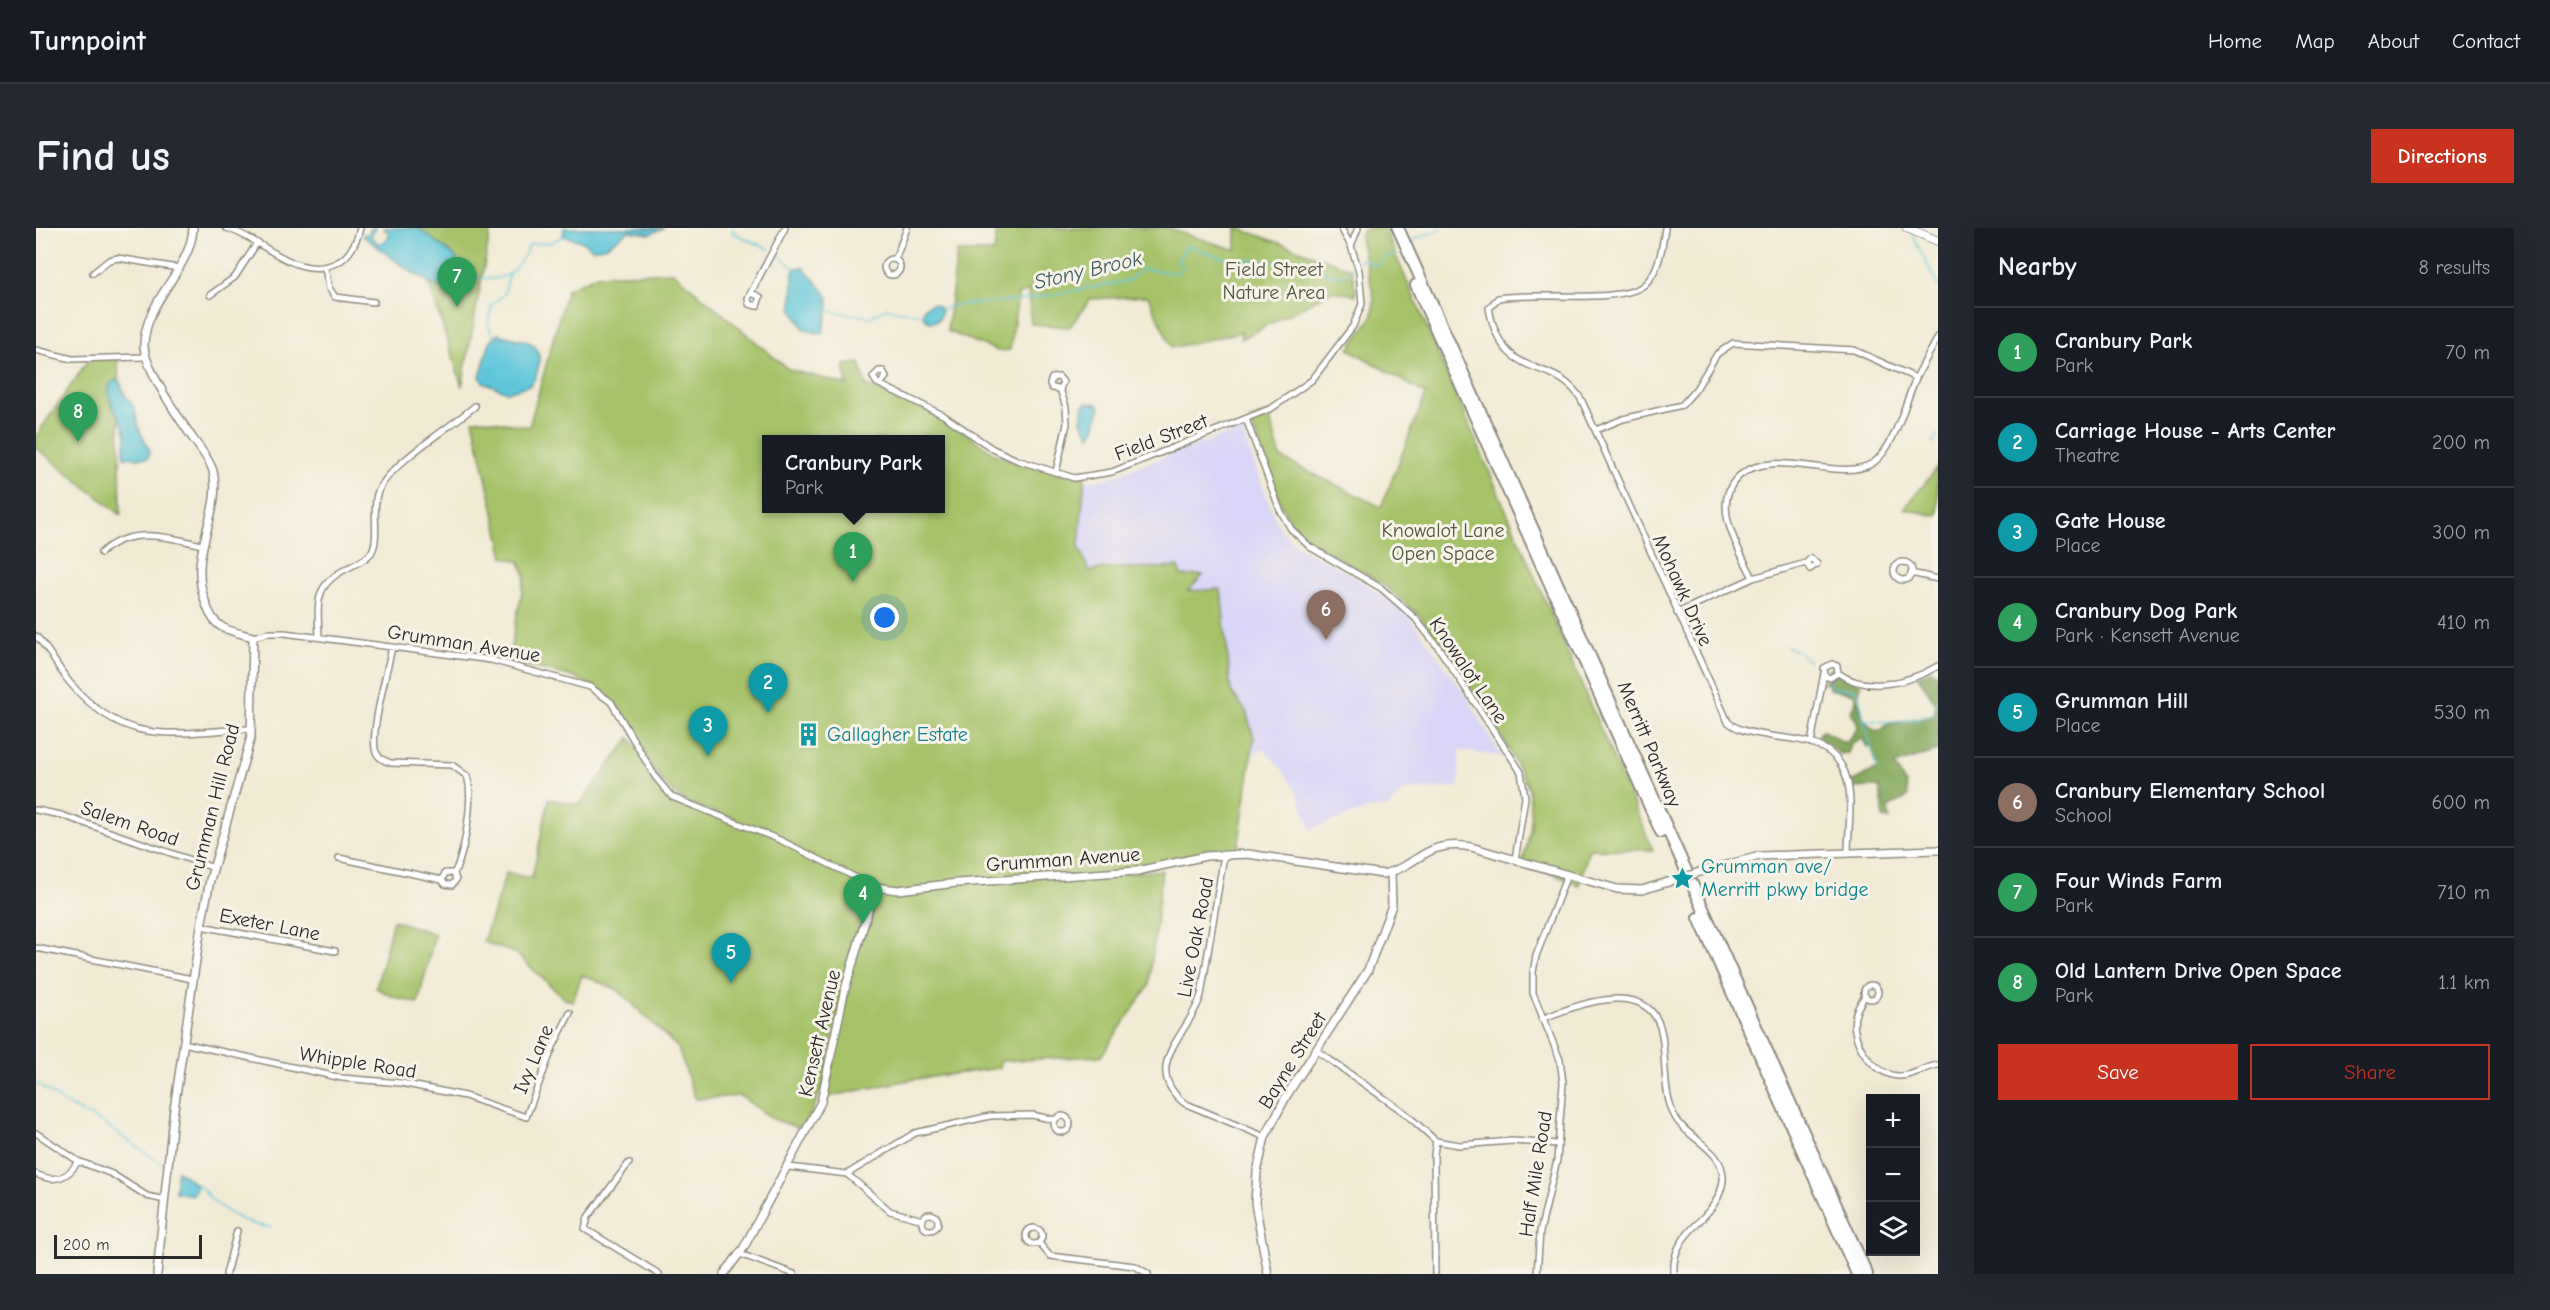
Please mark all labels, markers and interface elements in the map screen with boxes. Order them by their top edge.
text: Turnpoint [30,25,146,57]
text: Home [2208,29,2262,53]
text: Map [2295,29,2335,53]
text: About [2368,29,2419,53]
text: Contact [2452,29,2520,53]
button: Directions [2371,129,2514,183]
text: Find us [36,132,170,181]
water label: Stony Brook [1032,246,1145,294]
text: Nearby [1998,252,2077,282]
text: 8 results [2418,256,2490,279]
pin: 7 [438,257,476,307]
park label: Field Street Nature Area [1222,258,1326,304]
text: Cranbury Park [2055,328,2192,354]
text: 1 [2014,341,2021,364]
text: 70 m [2445,341,2490,364]
text: Park [2055,354,2093,377]
pin: 8 [58,392,98,442]
street label: Field Street [1111,409,1212,466]
text: Carriage House - Arts Center [2055,418,2335,444]
text: 2 [2013,431,2022,454]
text: 200 m [2432,431,2490,454]
popup [762,435,945,513]
text: Theatre [2055,444,2120,467]
text: Cranbury Park [785,450,922,476]
text: Park [785,476,823,499]
text: Gate House [2055,508,2166,534]
park label: Knowalot Lane Open Space [1382,519,1504,565]
text: 3 [2013,521,2022,544]
text: 300 m [2432,521,2490,544]
street label: Mohawk Drive [1648,531,1717,650]
pin: 1 [834,532,872,582]
text: Place [2055,534,2101,557]
pin: 6 [1306,590,1346,640]
text: Cranbury Dog Park [2055,598,2237,624]
your location [870,603,899,632]
text: 4 [2013,611,2022,634]
text: 410 m [2437,611,2490,634]
street label: Knowalot Lane [1425,613,1512,728]
street label: Grumman Avenue [386,620,542,667]
text: Park · Kensett Avenue [2055,624,2240,647]
pin: 2 [748,664,788,713]
street label: Merritt Parkway [1613,678,1686,811]
text: Grumman Hill [2055,688,2188,714]
text: 5 [2012,701,2023,724]
text: 530 m [2434,701,2490,724]
pin: 3 [688,706,728,756]
text: Place [2055,714,2101,737]
street label: Grumman Hill Road [181,721,244,893]
building icon: Gallagher Estate [796,721,822,747]
place label: Gallagher Estate [827,723,968,746]
text: Cranbury Elementary School [2055,778,2325,804]
text: 6 [2012,791,2023,814]
text: 600 m [2432,791,2490,814]
street label: Salem Road [78,796,182,851]
text: School [2055,804,2112,827]
street label: Grumman Avenue [985,843,1141,876]
place label: Grumman ave/ Merritt pkwy bridge [1701,855,1869,901]
place icon: Grumman ave/ Merritt pkwy bridge [1670,865,1696,891]
text: Four Winds Farm [2055,868,2222,894]
pin: 4 [844,874,882,924]
street label: Live Oak Road [1173,875,1218,999]
text: 7 [2013,881,2022,904]
text: 710 m [2437,881,2490,904]
text: Park [2055,894,2093,917]
street label: Exeter Lane [218,903,322,946]
pin: 5 [712,934,750,983]
text: Old Lantern Drive Open Space [2055,958,2342,984]
street label: Kensett Avenue [794,967,845,1099]
text: 8 [2012,971,2023,994]
text: 1.1 km [2438,971,2490,994]
text: Park [2055,984,2093,1007]
street label: Bayne Street [1254,1007,1332,1113]
street label: Ivy Lane [509,1021,558,1097]
street label: Whipple Road [298,1042,418,1083]
button: Save [1998,1044,2238,1100]
button: Share [2250,1044,2490,1100]
map controls [1866,1094,1920,1256]
button: + [1866,1094,1920,1148]
street label: Half Mile Road [1514,1110,1557,1239]
button: − [1866,1148,1920,1202]
button: layers [1866,1202,1920,1256]
scale bar [54,1232,202,1260]
text: 200 m [63,1236,109,1254]

